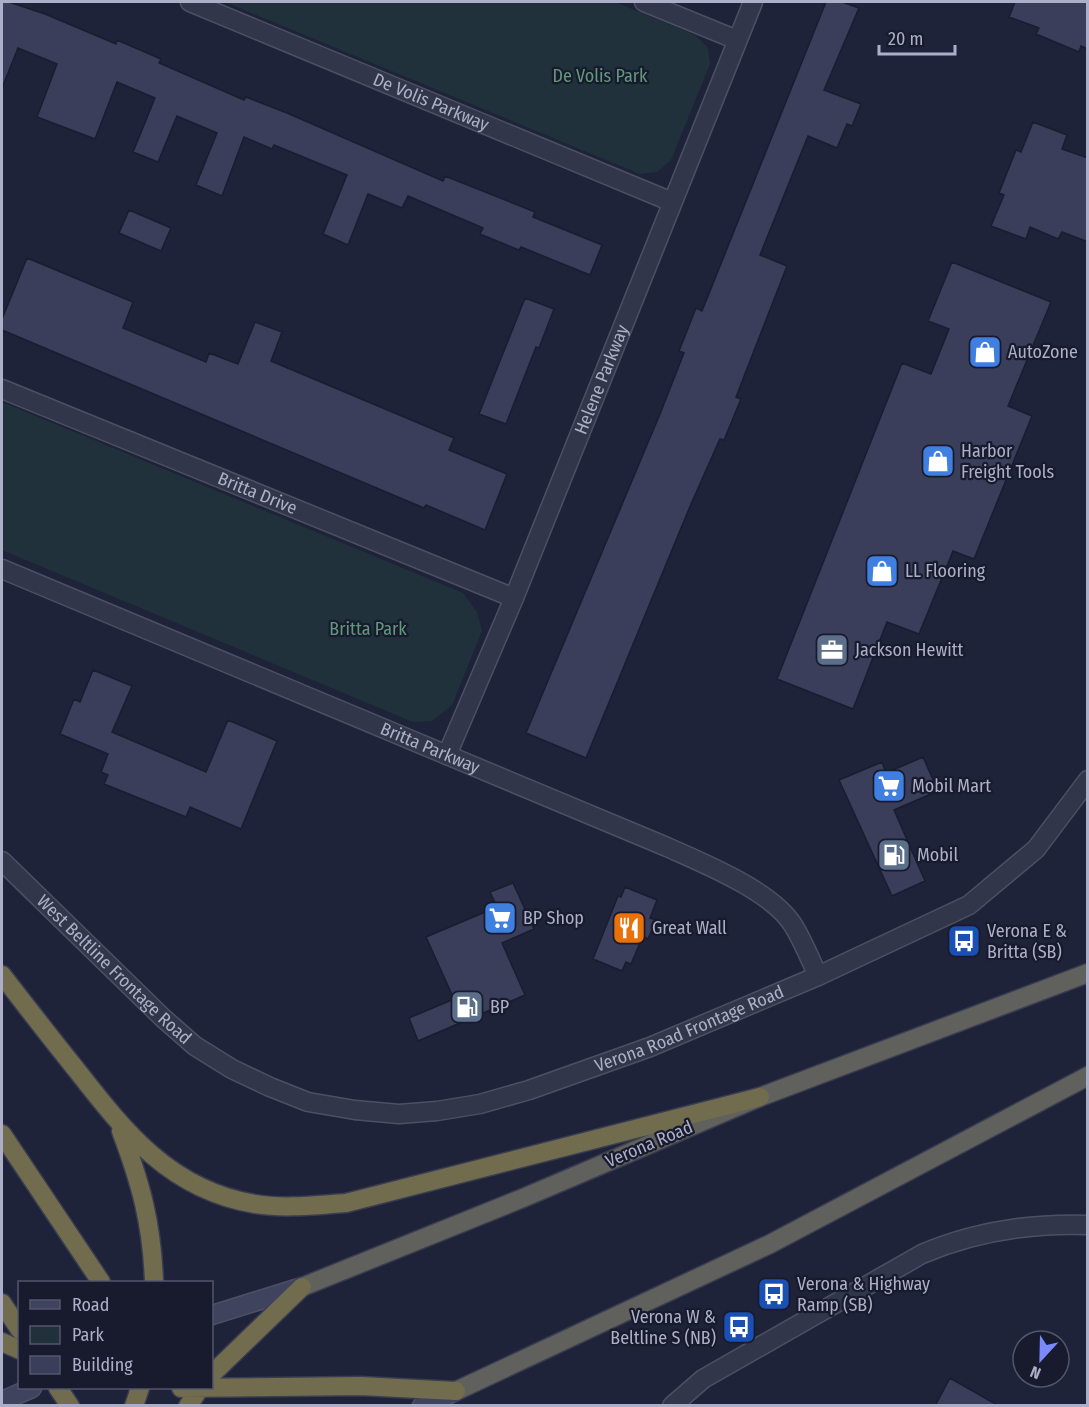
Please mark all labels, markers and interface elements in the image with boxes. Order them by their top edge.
scale bar [879,18,956,56]
text: 20 m [888,28,923,50]
park label: De Volis Park [553,65,648,87]
street label: De Volis Parkway [370,68,492,136]
street label: Helene Parkway [570,322,633,438]
shop icon: AutoZone [967,334,1003,370]
place label: AutoZone [1008,341,1078,363]
place label: Harbor Freight Tools [961,440,1055,483]
shop icon: Harbor Freight Tools [920,443,956,479]
street label: Britta Drive [215,467,300,519]
shop icon: LL Flooring [864,553,900,589]
place label: LL Flooring [905,560,986,582]
park label: Britta Park [329,618,407,640]
office icon: Jackson Hewitt [814,632,850,668]
place label: Jackson Hewitt [855,639,964,661]
street label: Britta Parkway [377,717,483,778]
supermarket icon: Mobil Mart [871,768,907,804]
place label: Mobil Mart [912,775,991,797]
fuel station icon: Mobil [876,837,912,873]
place label: Mobil [917,844,958,866]
street label: West Beltline Frontage Road [32,890,196,1049]
supermarket icon: BP Shop [482,900,518,936]
place label: BP Shop [523,907,584,929]
restaurant icon: Great Wall [611,910,647,946]
place label: Great Wall [652,917,727,939]
place label: Verona E & Britta (SB) [987,920,1067,963]
bus stop icon: Verona E & Britta (SB) [946,923,982,959]
street label: Verona Road Frontage Road [592,981,787,1077]
fuel station icon: BP [449,989,485,1025]
place label: BP [490,996,509,1018]
street label: Verona Road [602,1116,696,1172]
place label: Verona & Highway Ramp (SB) [797,1273,930,1316]
bus stop icon: Verona & Highway Ramp (SB) [756,1276,792,1312]
legend [18,1281,213,1389]
text: Road [72,1294,109,1316]
place label: Verona W & Beltline S (NB) [610,1306,716,1349]
bus stop icon: Verona W & Beltline S (NB) [721,1309,757,1345]
text: Park [72,1324,105,1346]
north arrow [1011,1329,1071,1389]
text: Building [72,1354,133,1376]
text: N [1028,1362,1044,1383]

